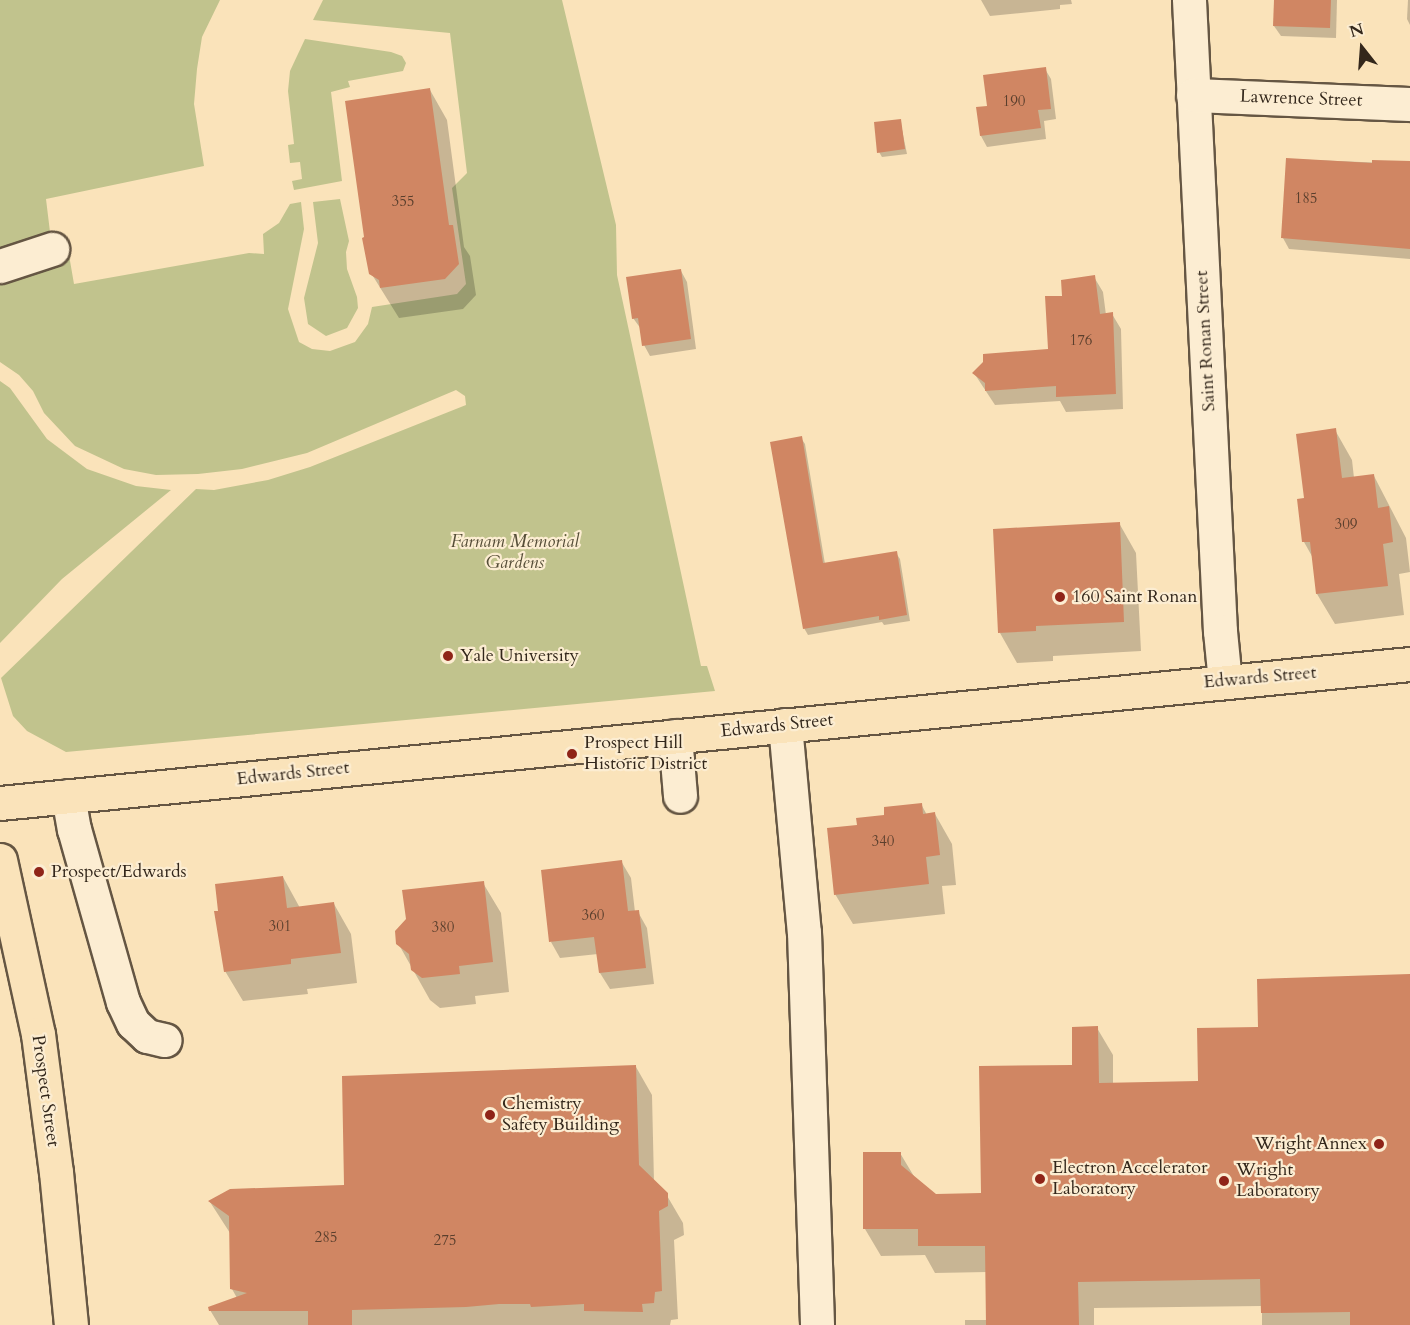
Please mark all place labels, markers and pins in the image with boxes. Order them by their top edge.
place label: 160 Saint Ronan [1072,586,1198,608]
marker: 160 Saint Ronan [1053,590,1067,604]
place label: Yale University [460,645,579,667]
marker: Yale University [441,649,455,663]
place label: Prospect Hill Historic District [584,733,707,776]
marker: Prospect Hill Historic District [565,747,579,761]
place label: Prospect/Edwards [51,861,187,883]
marker: Prospect/Edwards [32,865,46,879]
place label: Chemistry Safety Building [502,1094,619,1136]
marker: Chemistry Safety Building [483,1108,497,1122]
place label: Wright Annex [1255,1133,1367,1155]
marker: Wright Annex [1372,1137,1386,1151]
place label: Electron Accelerator Laboratory [1052,1158,1208,1200]
place label: Wright Laboratory [1236,1160,1320,1202]
marker: Electron Accelerator Laboratory [1033,1172,1047,1186]
marker: Wright Laboratory [1217,1174,1231,1188]

